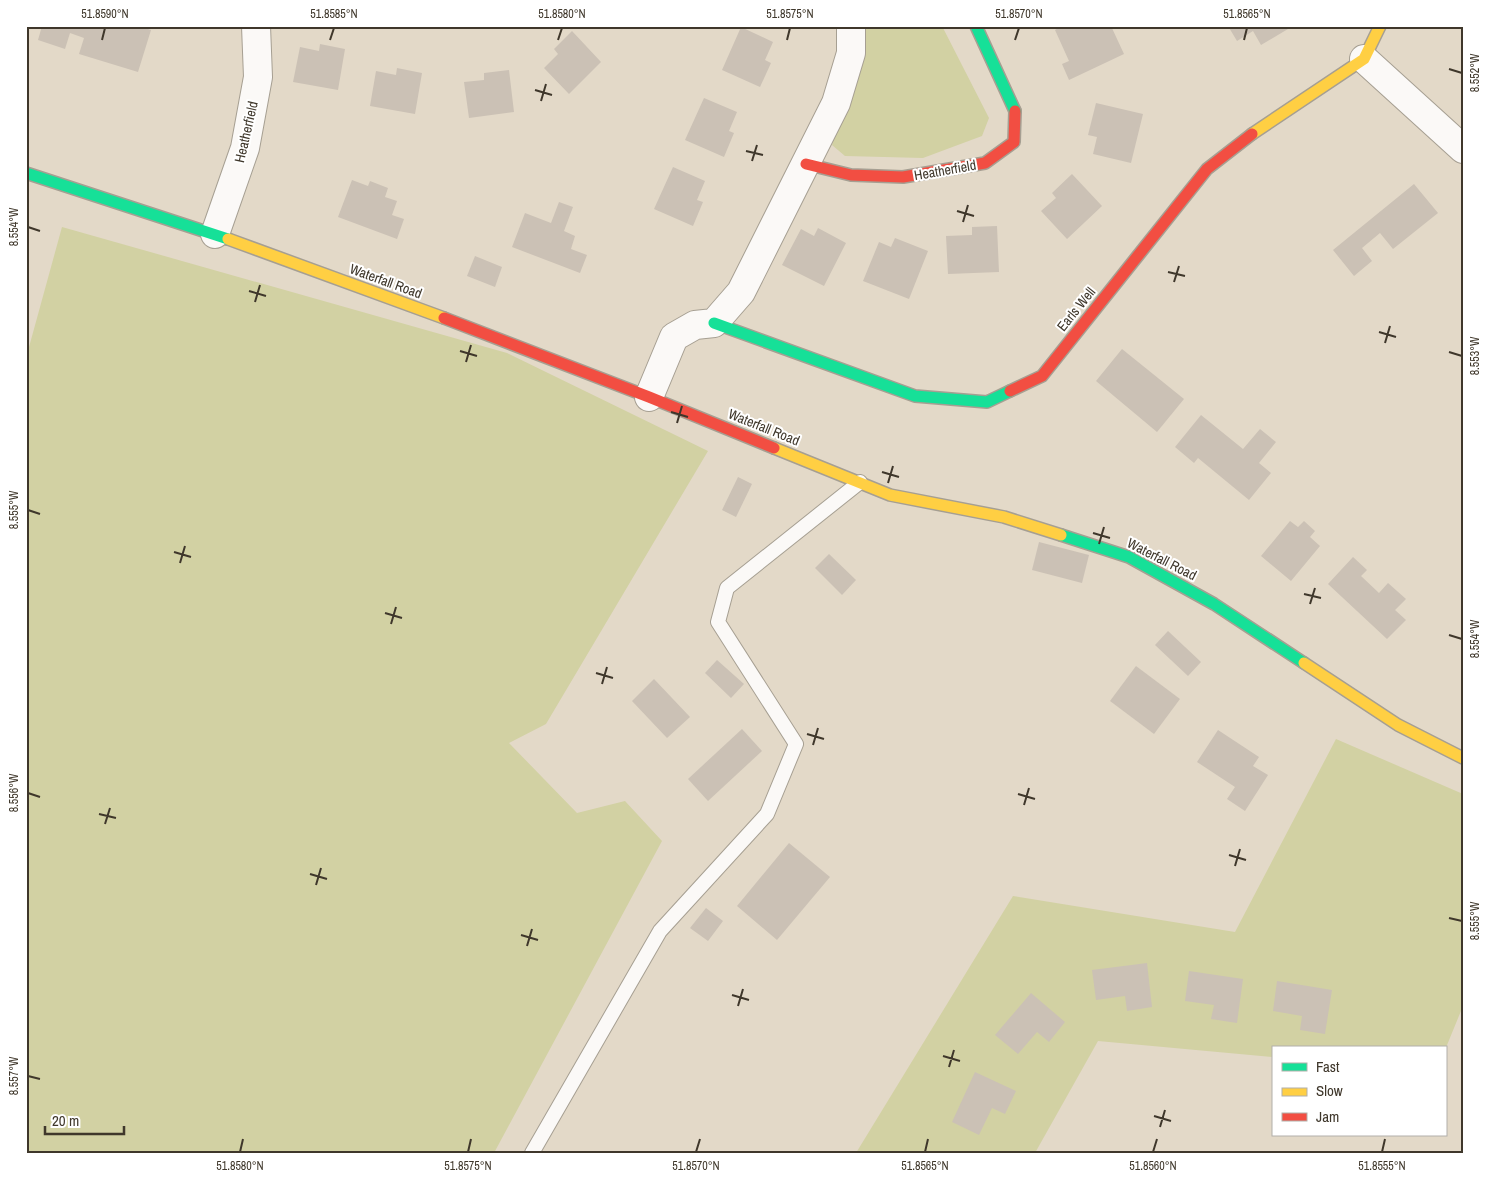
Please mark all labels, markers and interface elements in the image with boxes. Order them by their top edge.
text: 51.8590°N [81,6,129,22]
text: 51.8585°N [310,6,358,22]
text: 51.8580°N [538,6,586,22]
text: 51.8575°N [766,6,814,22]
text: 51.8570°N [995,6,1043,22]
text: 51.8565°N [1223,6,1271,22]
text: 8.552°W [1467,53,1483,92]
street label: Heatherfield [230,100,262,164]
street label: Heatherfield [913,156,977,184]
text: 8.554°W [6,207,22,246]
street label: Waterfall Road [347,260,425,302]
street label: Earls Well [1053,283,1099,335]
text: 8.553°W [1467,336,1483,375]
street label: Waterfall Road [726,405,802,449]
text: 8.555°W [6,490,22,529]
street label: Waterfall Road [1124,534,1200,584]
text: 8.554°W [1467,619,1483,658]
text: 8.556°W [6,773,22,812]
text: 8.555°W [1467,901,1483,940]
legend [1272,1046,1446,1136]
text: 8.557°W [6,1056,22,1095]
text: Fast [1316,1056,1340,1077]
text: Slow [1316,1080,1343,1101]
scale bar [45,1104,124,1136]
text: Jam [1316,1106,1339,1127]
text: 20 m [52,1110,79,1131]
text: 51.8580°N [216,1158,264,1174]
text: 51.8575°N [444,1158,492,1174]
text: 51.8570°N [672,1158,720,1174]
text: 51.8565°N [901,1158,949,1174]
text: 51.8560°N [1129,1158,1177,1174]
text: 51.8555°N [1358,1158,1406,1174]

